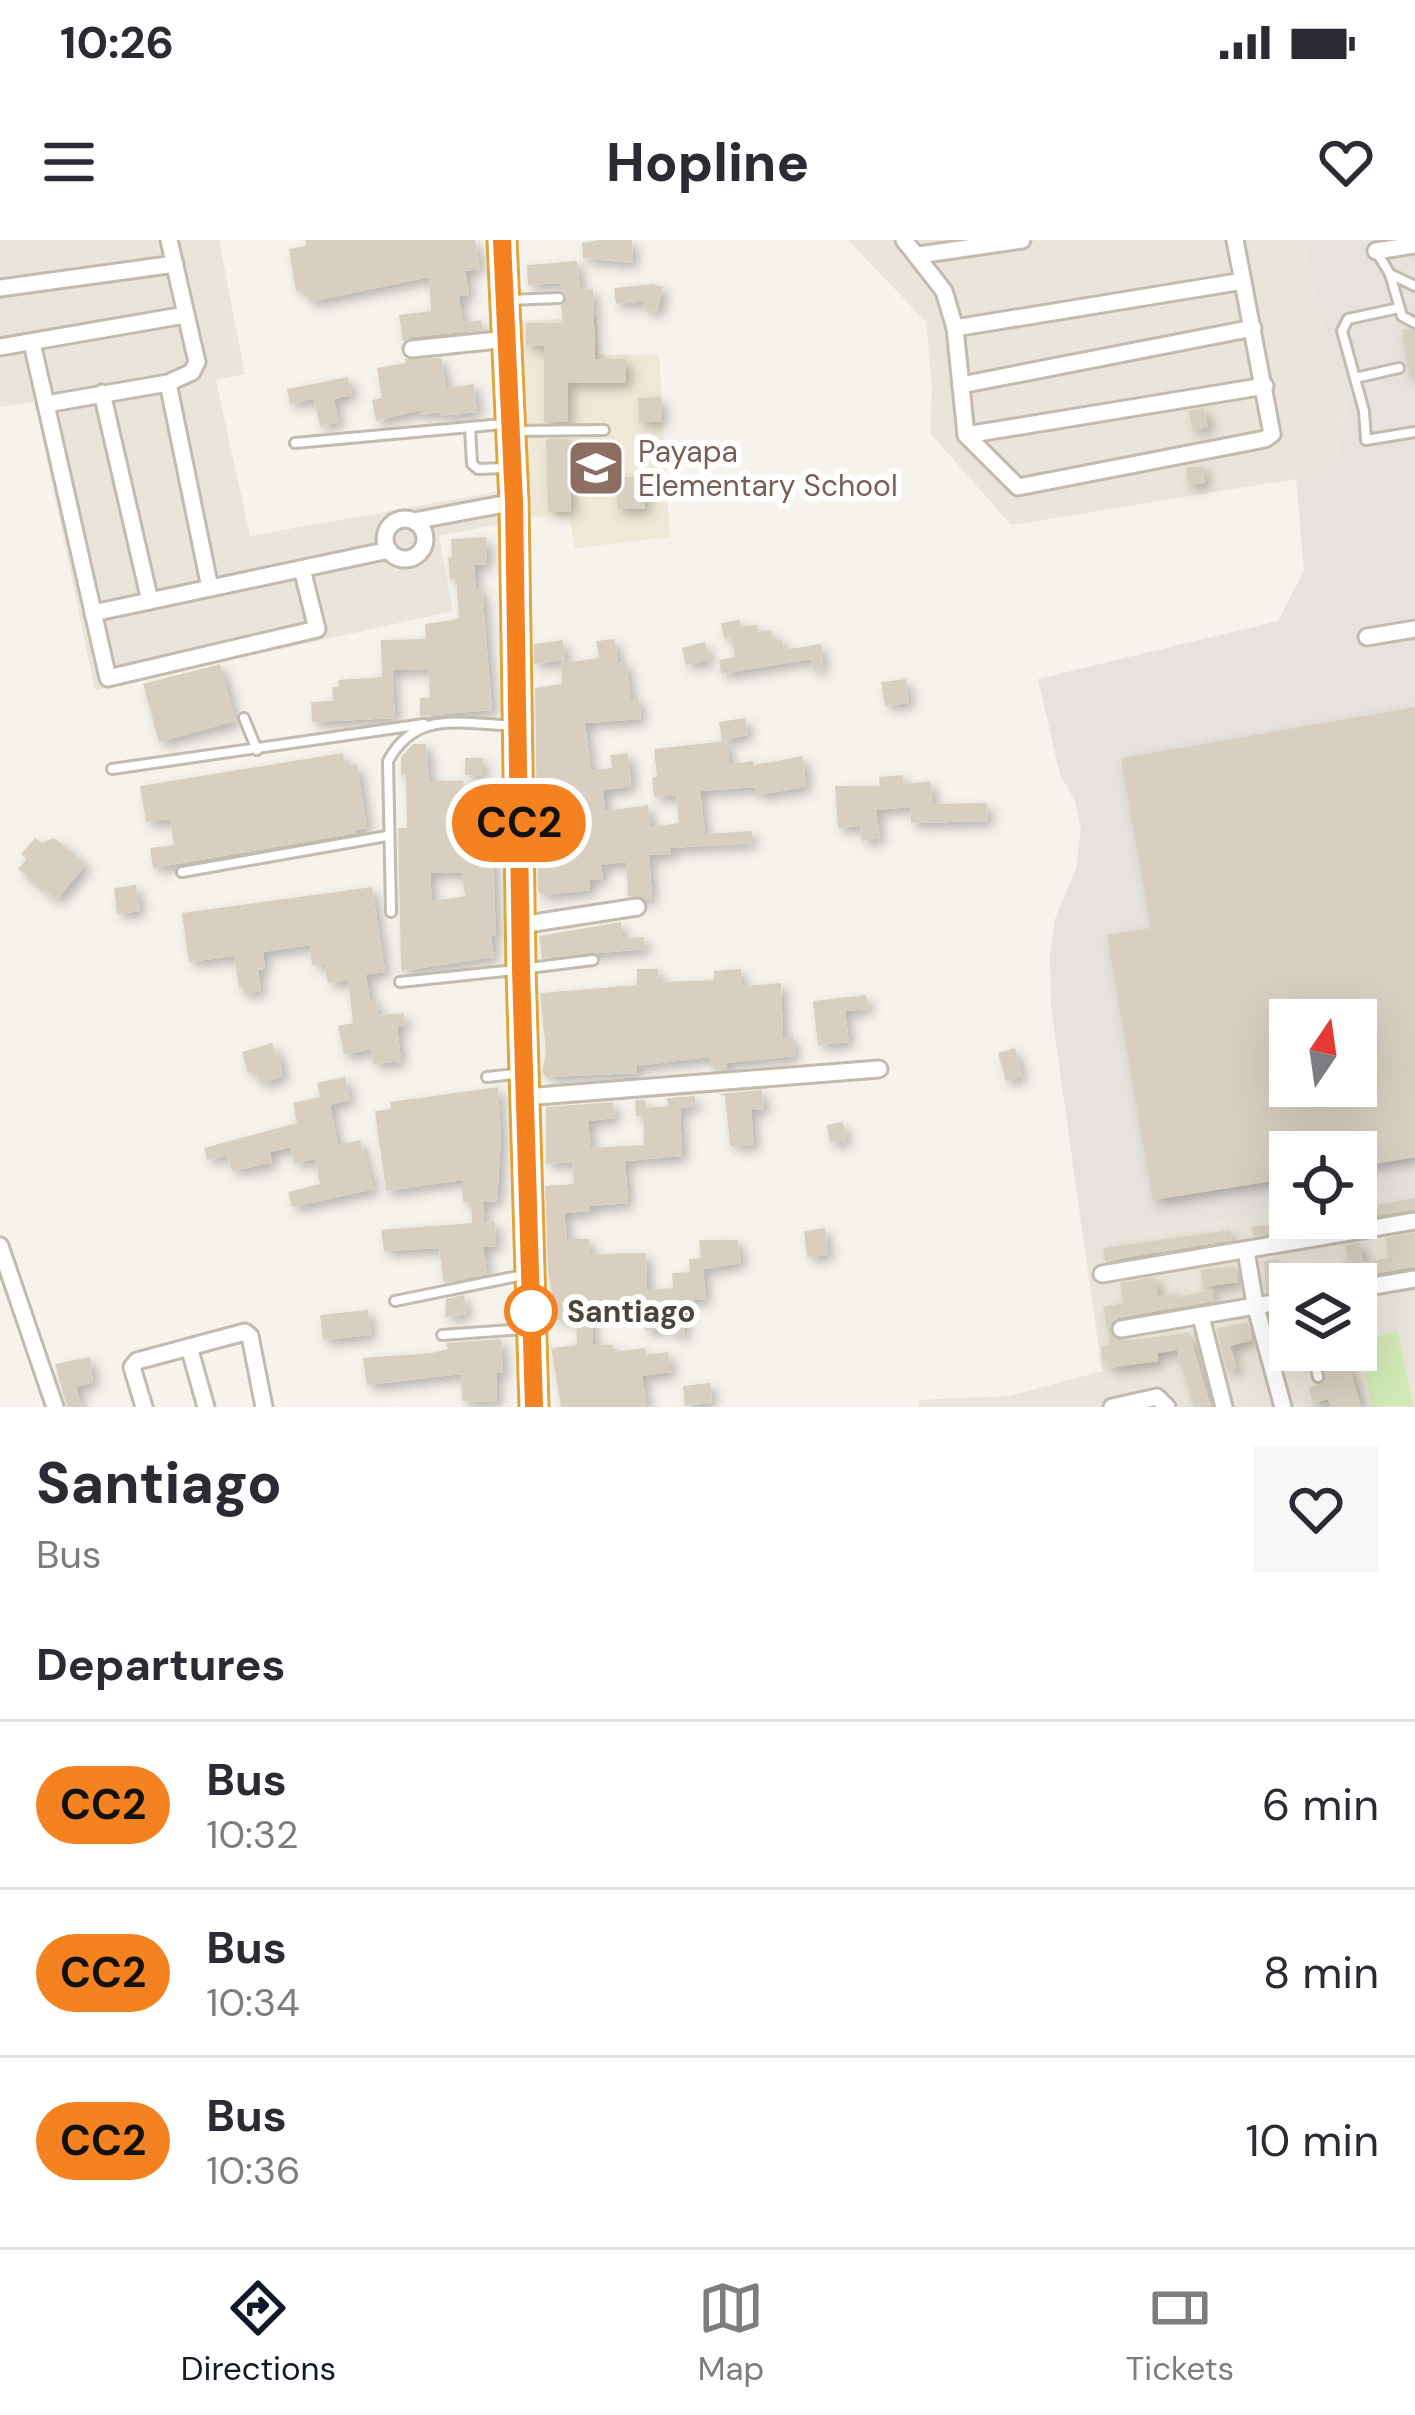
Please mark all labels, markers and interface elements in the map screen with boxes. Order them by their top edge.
text: 10:26 [60,13,174,72]
text: Hopline [606,127,809,198]
icon: menu [36,129,102,195]
icon: heart [1313,129,1379,195]
place label: Payapa Elementary School [638,432,898,505]
school or university icon: Payapa Elementary School [565,437,627,499]
line badge: CC2 [450,784,588,862]
text: CC2 [476,795,562,850]
north arrow [1269,999,1377,1107]
map controls [1269,999,1377,1371]
button: locate [1269,1131,1377,1239]
button: layers [1269,1263,1377,1371]
marker: Santiago [506,1286,556,1336]
place label: Santiago [567,1292,696,1331]
text: Santiago [36,1446,282,1521]
button: heart [1253,1446,1379,1572]
text: Bus [36,1529,101,1580]
text: Departures [36,1635,285,1694]
text: Bus [206,1750,287,1809]
text: 6 min [1262,1775,1379,1834]
text: CC2 [60,1777,146,1832]
text: 10:32 [206,1809,298,1860]
text: Bus [206,1918,287,1977]
text: 8 min [1263,1943,1379,2002]
text: CC2 [60,1945,146,2000]
text: 10:34 [206,1977,300,2028]
text: Bus [206,2086,287,2145]
text: 10 min [1245,2111,1379,2170]
text: CC2 [60,2113,146,2168]
text: 10:36 [206,2145,301,2196]
tab: Directions [181,2275,336,2390]
tab: Map [698,2275,764,2390]
tab: Tickets [1126,2275,1234,2390]

